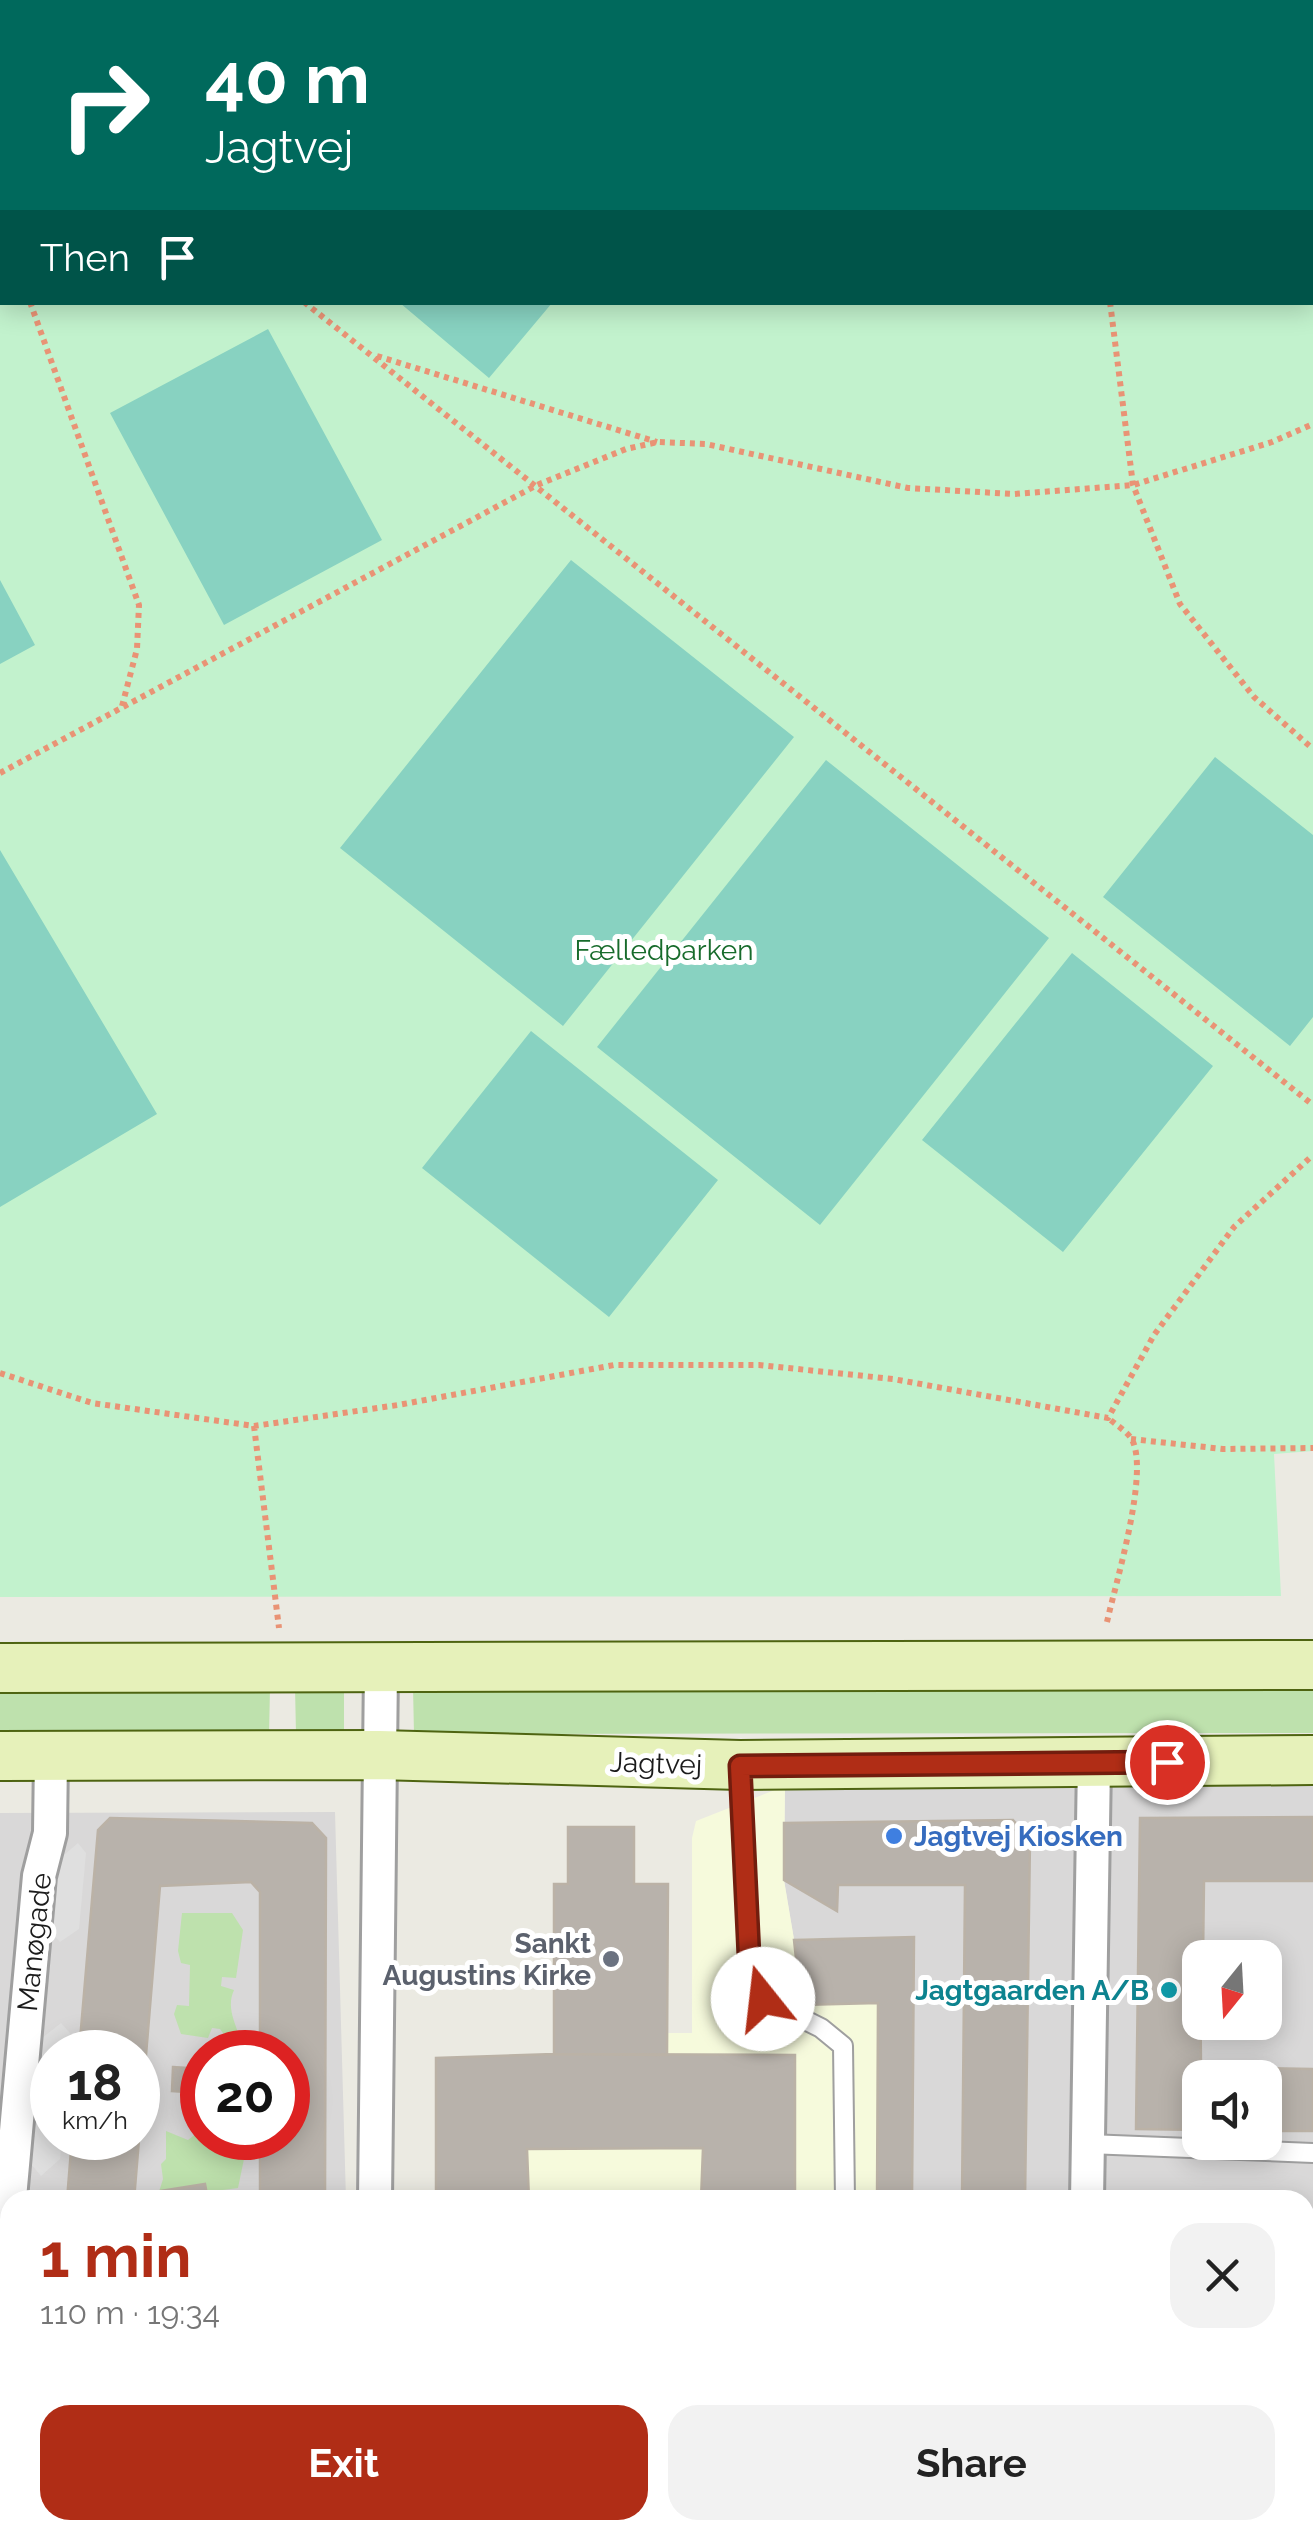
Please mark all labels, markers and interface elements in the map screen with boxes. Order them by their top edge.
text: 40 m [205,37,370,119]
icon: right [40,40,170,170]
text: Jagtvej [205,121,353,174]
icon: arrive [150,230,205,285]
text: Then [40,235,130,280]
park label: Fælledparken [574,934,754,967]
pin [1125,1720,1210,1805]
icon: arrive [1140,1735,1195,1790]
street label: Jagtvej [609,1745,703,1782]
place label: Jagtvej Kiosken [914,1820,1123,1853]
marker: Jagtvej Kiosken [883,1825,905,1847]
street label: Manøgade [11,1871,58,2013]
place label: Sankt Augustins Kirke [383,1927,591,1992]
north arrow [1182,1940,1282,2040]
map controls [1182,1940,1282,2160]
position arrow [711,1947,815,2051]
marker: Sankt Augustins Kirke [600,1948,622,1970]
place label: Jagtgaarden A/B [915,1974,1149,2007]
marker: Jagtgaarden A/B [1158,1979,1180,2001]
speed limit sign: 20 [180,2030,310,2160]
text: 18 [68,2053,122,2112]
button: sound [1182,2060,1282,2160]
text: km/h [62,2105,128,2135]
text: 1 min [40,2221,191,2291]
button: close [1170,2223,1275,2328]
text: 110 m · 19:34 [40,2294,220,2331]
button: Exit [40,2405,648,2520]
button: Share [668,2405,1275,2520]

